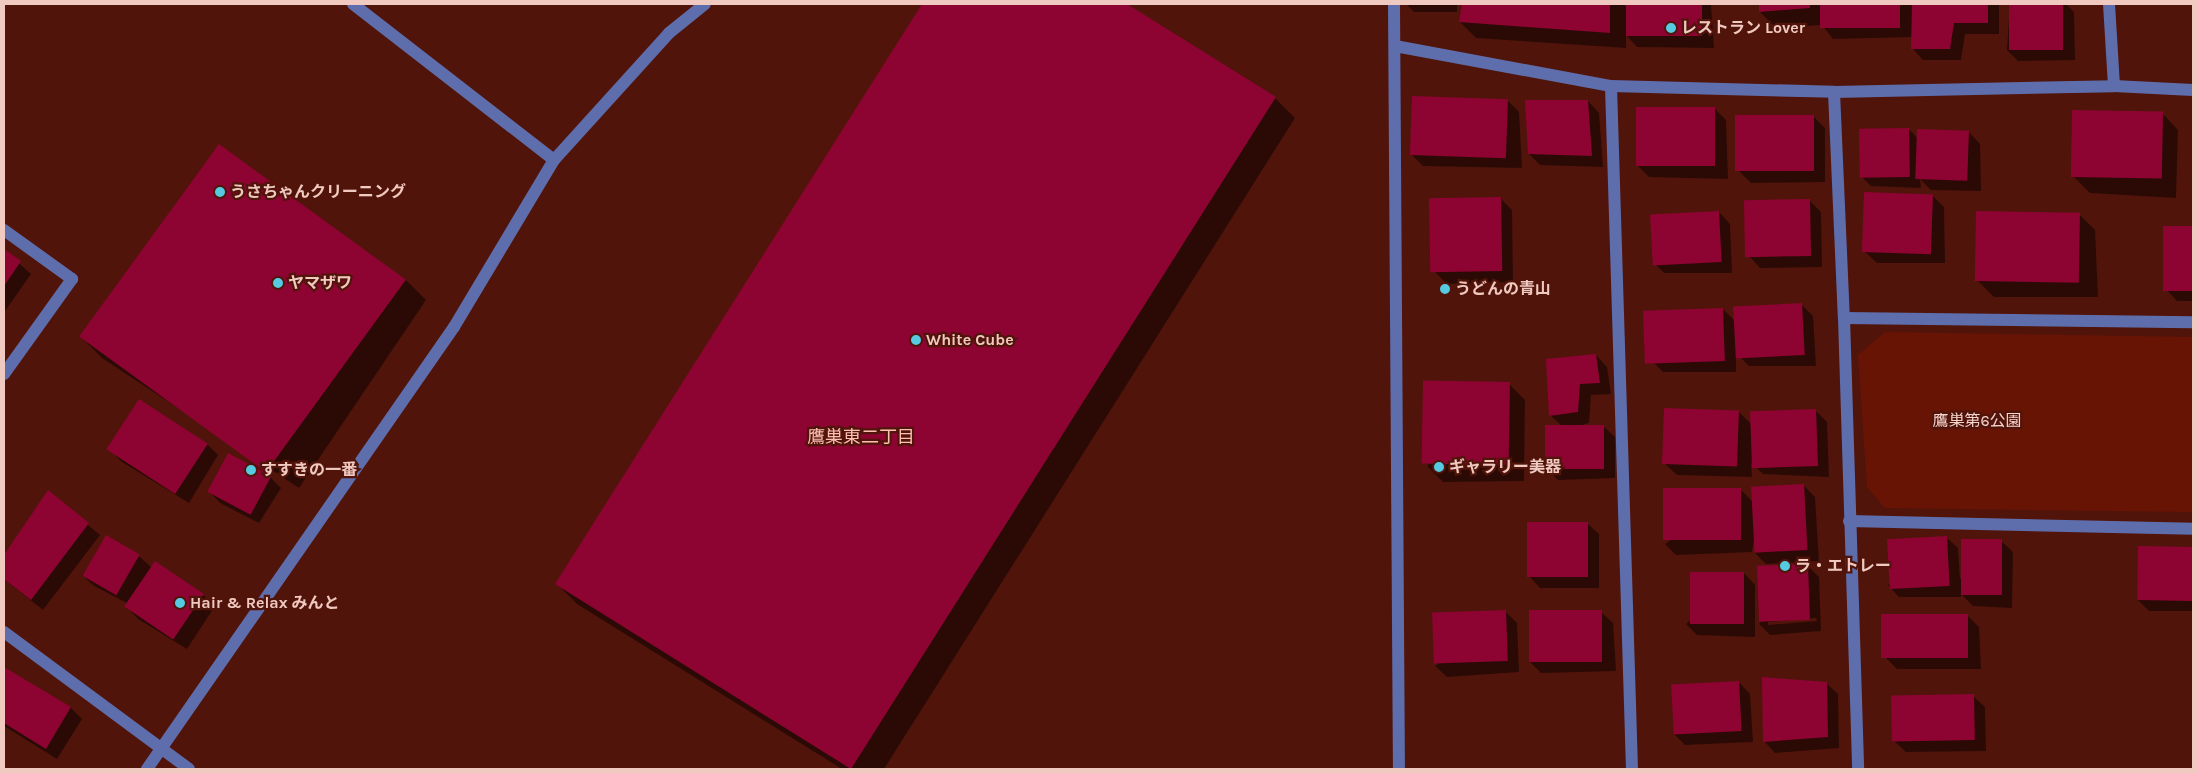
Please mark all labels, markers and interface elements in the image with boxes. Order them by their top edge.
place label: レストラン Lover [1681,18,1805,38]
marker: レストラン Lover [1665,22,1677,34]
place label: うさちゃんクリーニング [230,182,406,202]
marker: うさちゃんクリーニング [214,186,226,198]
place label: ヤマザワ [288,273,352,293]
marker: ヤマザワ [272,277,284,289]
place label: うどんの青山 [1455,279,1551,299]
marker: うどんの青山 [1439,283,1451,295]
place label: White Cube [926,330,1014,350]
marker: White Cube [910,334,922,346]
park label: 鷹巣第6公園 [1932,411,2022,431]
district label: 鷹巣東二丁目 [807,426,915,448]
place label: ギャラリー美器 [1449,457,1561,477]
place label: すすきの一番 [261,460,357,480]
marker: ギャラリー美器 [1433,461,1445,473]
marker: すすきの一番 [245,464,257,476]
place label: ラ・エトレー [1795,556,1891,576]
marker: ラ・エトレー [1779,560,1791,572]
place label: Hair & Relax みんと [190,593,340,613]
marker: Hair & Relax みんと [174,597,186,609]

